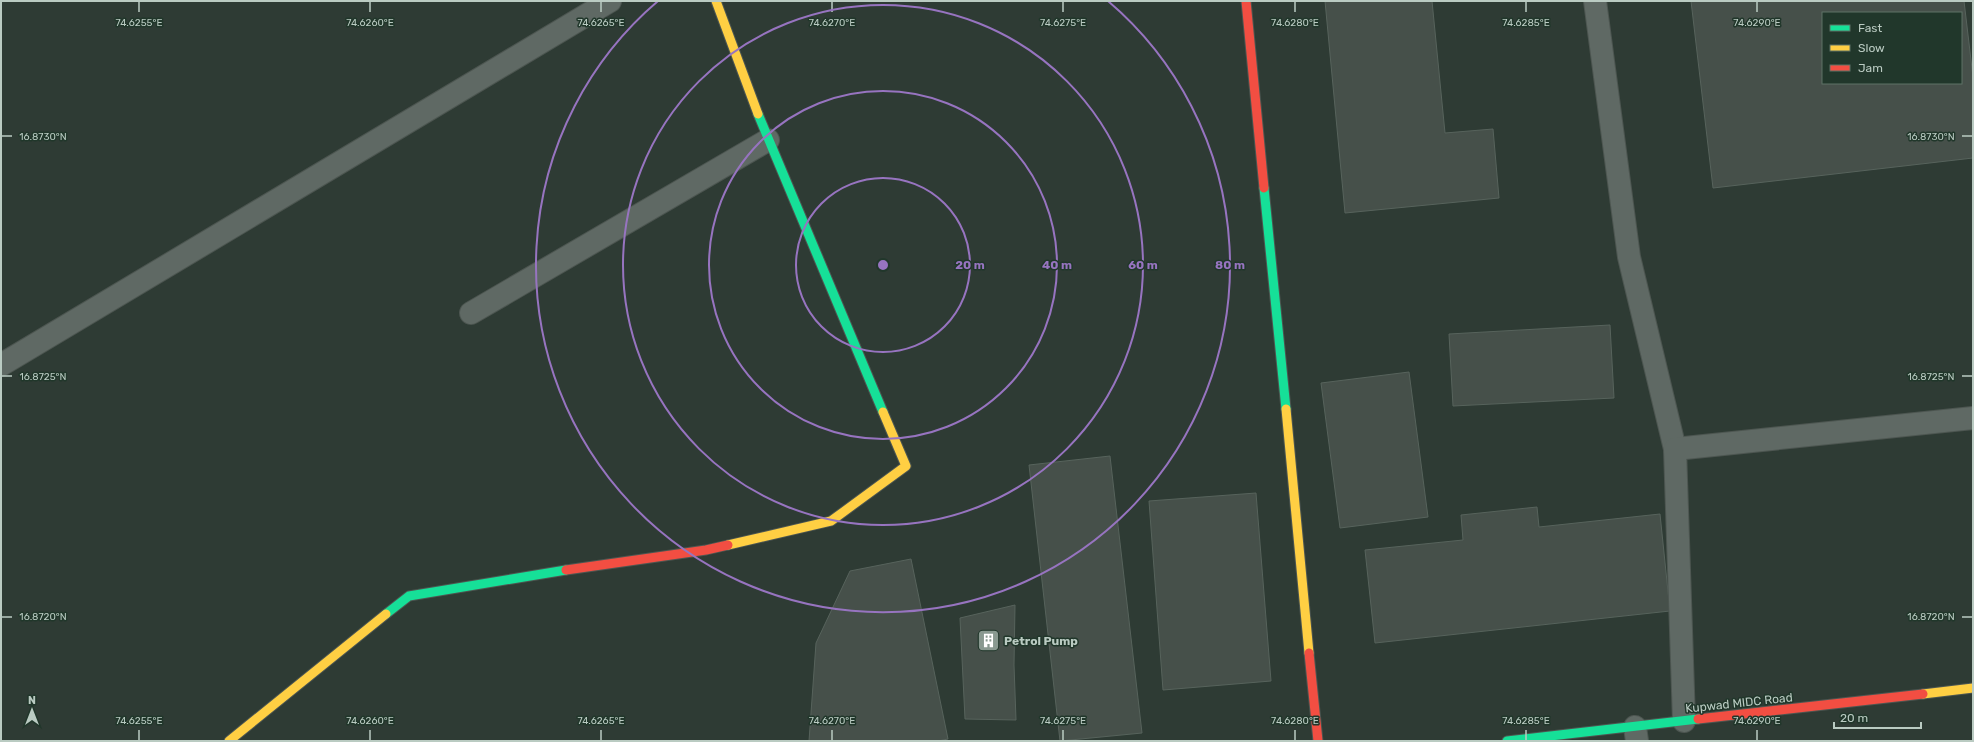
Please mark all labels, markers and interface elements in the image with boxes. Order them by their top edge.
legend [1822,12,1962,84]
text: 74.6255°E [116,17,162,29]
text: 74.6260°E [346,17,394,29]
text: 74.6265°E [577,17,625,29]
text: 74.6270°E [809,17,855,29]
text: 74.6275°E [1040,17,1086,29]
text: 74.6280°E [1271,17,1319,29]
text: 74.6285°E [1502,17,1550,29]
text: 74.6290°E [1733,17,1781,29]
text: Fast [1858,21,1882,35]
text: Slow [1858,41,1885,55]
text: Jam [1858,61,1883,75]
text: 16.8730°N [19,131,67,143]
text: 16.8730°N [1907,131,1955,143]
centre of rings [876,258,890,272]
text: 20 m [955,258,985,272]
text: 40 m [1042,258,1072,272]
text: 60 m [1128,258,1158,272]
text: 80 m [1215,258,1245,272]
text: 16.8725°N [20,371,66,383]
text: 16.8725°N [1908,371,1954,383]
text: 16.8720°N [19,611,67,623]
text: 16.8720°N [1907,611,1955,623]
building icon: Petrol Pump [975,628,1001,654]
place label: Petrol Pump [1004,634,1078,648]
north arrow [12,690,52,730]
street label: Kupwad MIDC Road [1685,690,1793,716]
text: N [28,694,36,707]
scale bar [1834,704,1921,730]
text: 20 m [1840,711,1868,725]
text: 74.6255°E [116,715,162,727]
text: 74.6260°E [346,715,394,727]
text: 74.6265°E [577,715,625,727]
text: 74.6270°E [809,715,855,727]
text: 74.6275°E [1040,715,1086,727]
text: 74.6280°E [1271,715,1319,727]
text: 74.6285°E [1502,715,1550,727]
text: 74.6290°E [1733,715,1781,727]

